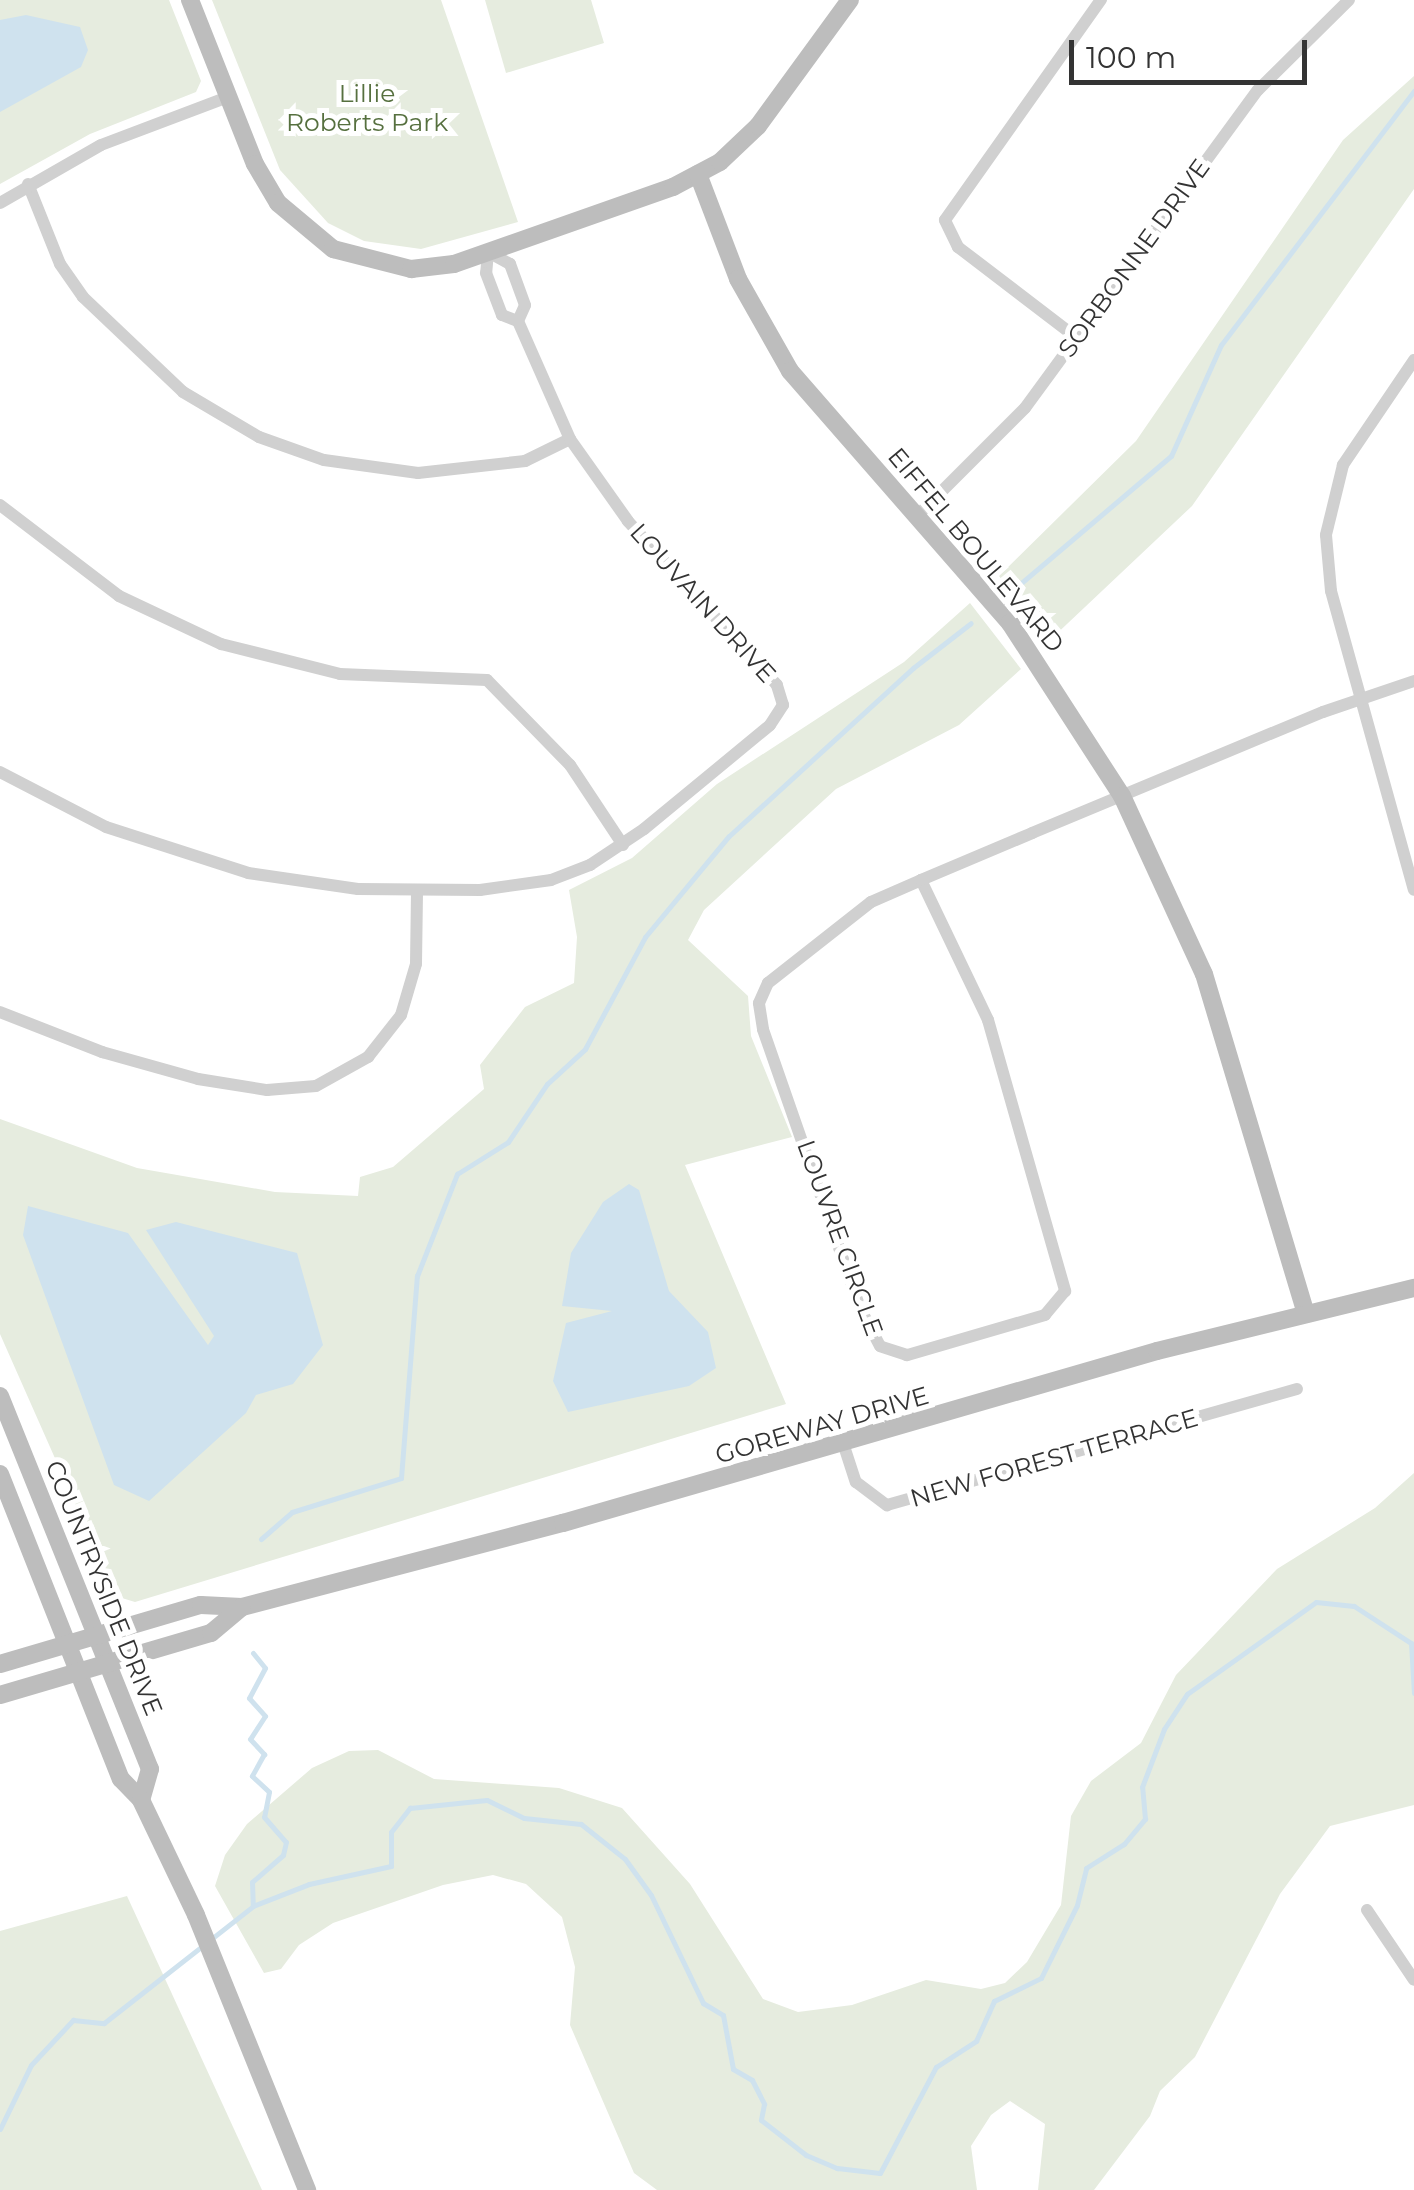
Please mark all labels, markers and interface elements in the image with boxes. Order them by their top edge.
scale bar [1074,20,1312,82]
text: 100 m [1086,39,1176,76]
park label: Lillie Roberts Park [286,79,448,138]
street label: SORBONNE DRIVE [1052,153,1216,363]
street label: EIFFEL BOULEVARD [882,442,1070,658]
street label: LOUVAIN DRIVE [624,517,782,689]
street label: LOUVRE CIRCLE [791,1136,889,1340]
street label: GOREWAY DRIVE [712,1380,932,1470]
street label: NEW FOREST TERRACE [907,1403,1201,1513]
street label: COUNTRYSIDE DRIVE [39,1456,169,1720]

